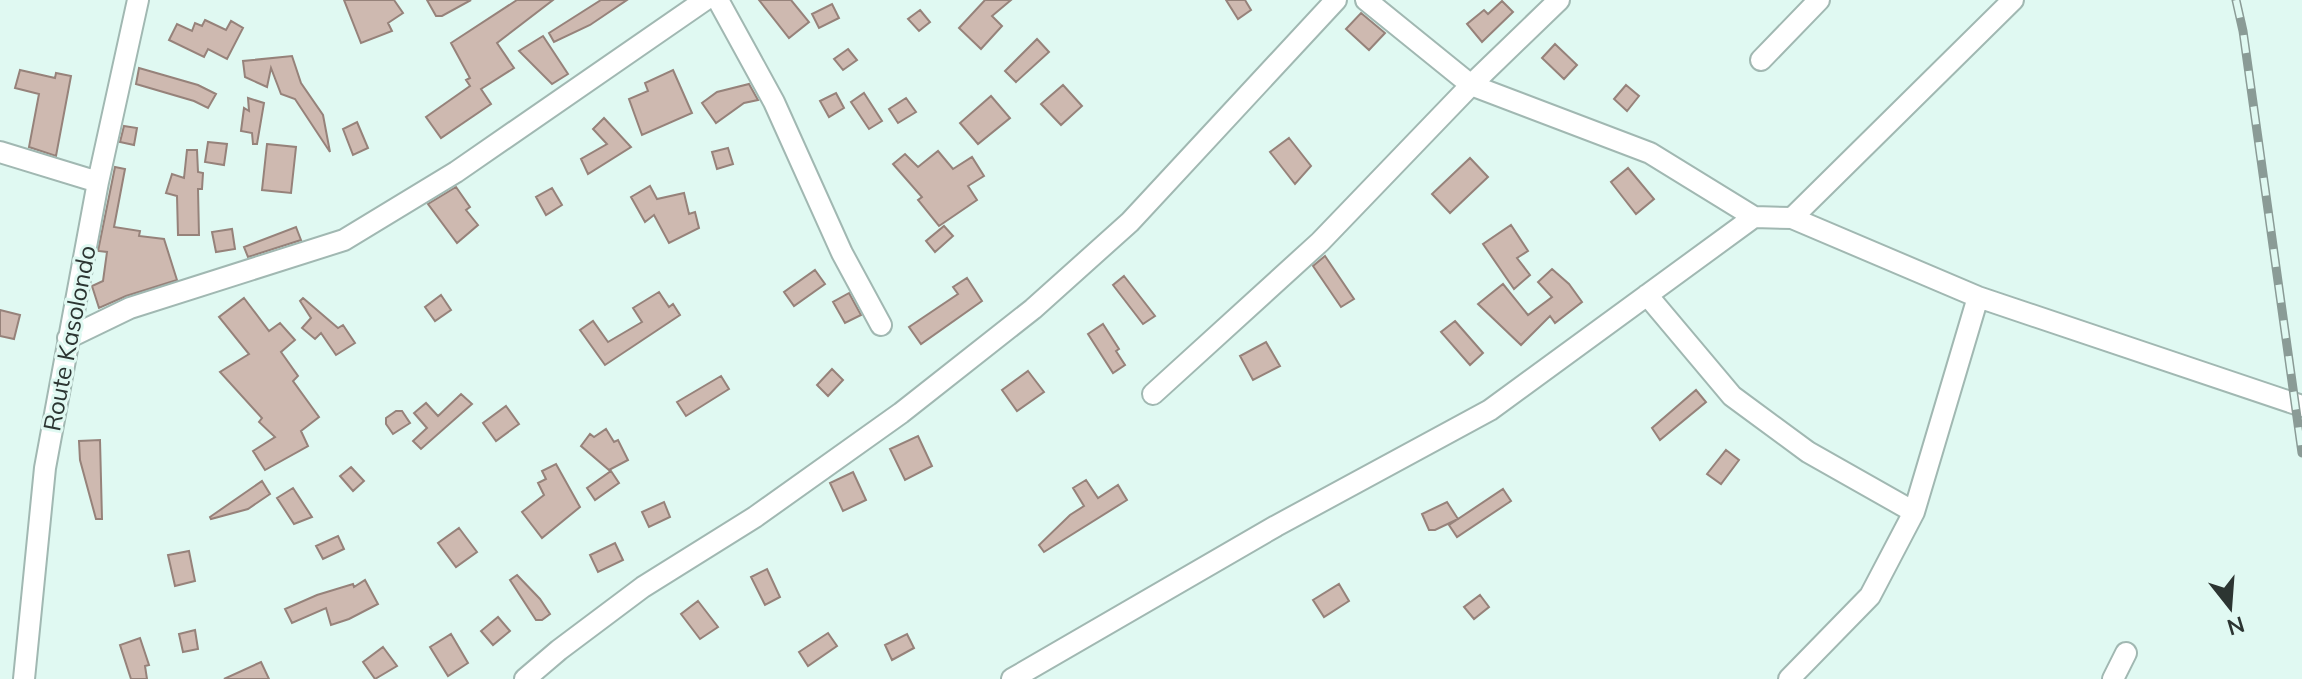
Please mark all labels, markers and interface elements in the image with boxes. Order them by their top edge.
street label: Route Kasolondo [36,243,102,433]
north arrow [2190,567,2270,647]
text: N [2224,610,2248,642]

